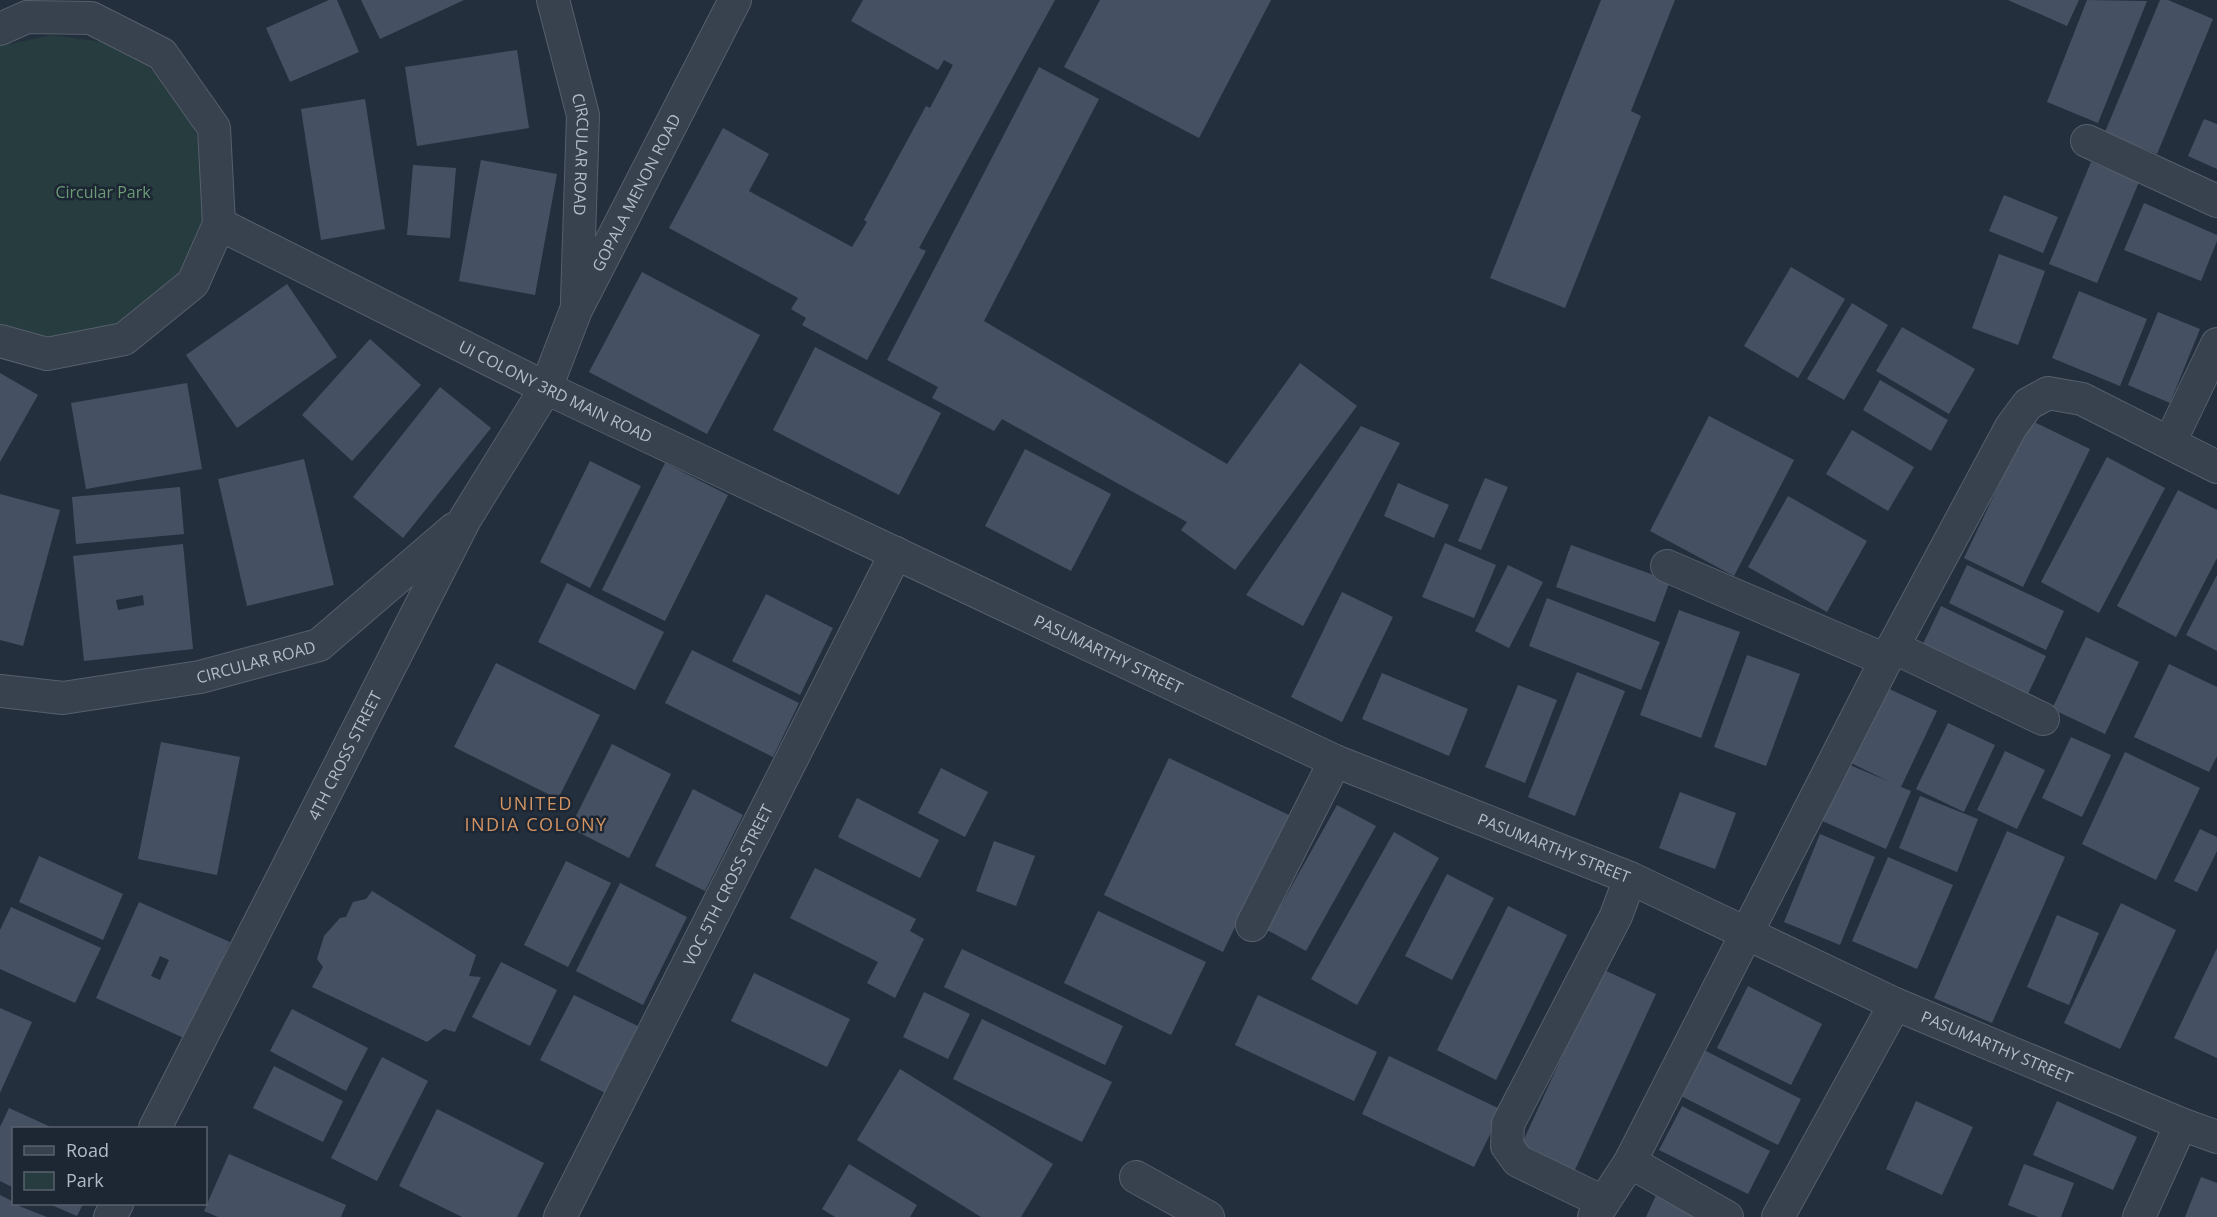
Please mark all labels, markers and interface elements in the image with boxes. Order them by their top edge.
street label: CIRCULAR ROAD [567,91,594,216]
street label: GOPALA MENON ROAD [587,110,686,275]
park label: Circular Park [55,181,151,203]
street label: UI COLONY 3RD MAIN ROAD [455,335,656,448]
street label: PASUMARTHY STREET [1030,609,1187,699]
street label: CIRCULAR ROAD [194,635,318,688]
street label: 4TH CROSS STREET [303,687,387,824]
district label: UNITED INDIA COLONY [464,791,608,836]
street label: VOC 5TH CROSS STREET [678,800,778,970]
street label: PASUMARTHY STREET [1474,808,1634,888]
street label: PASUMARTHY STREET [1918,1005,2076,1088]
legend [12,1127,207,1205]
text: Road [66,1138,109,1162]
text: Park [66,1168,104,1192]

